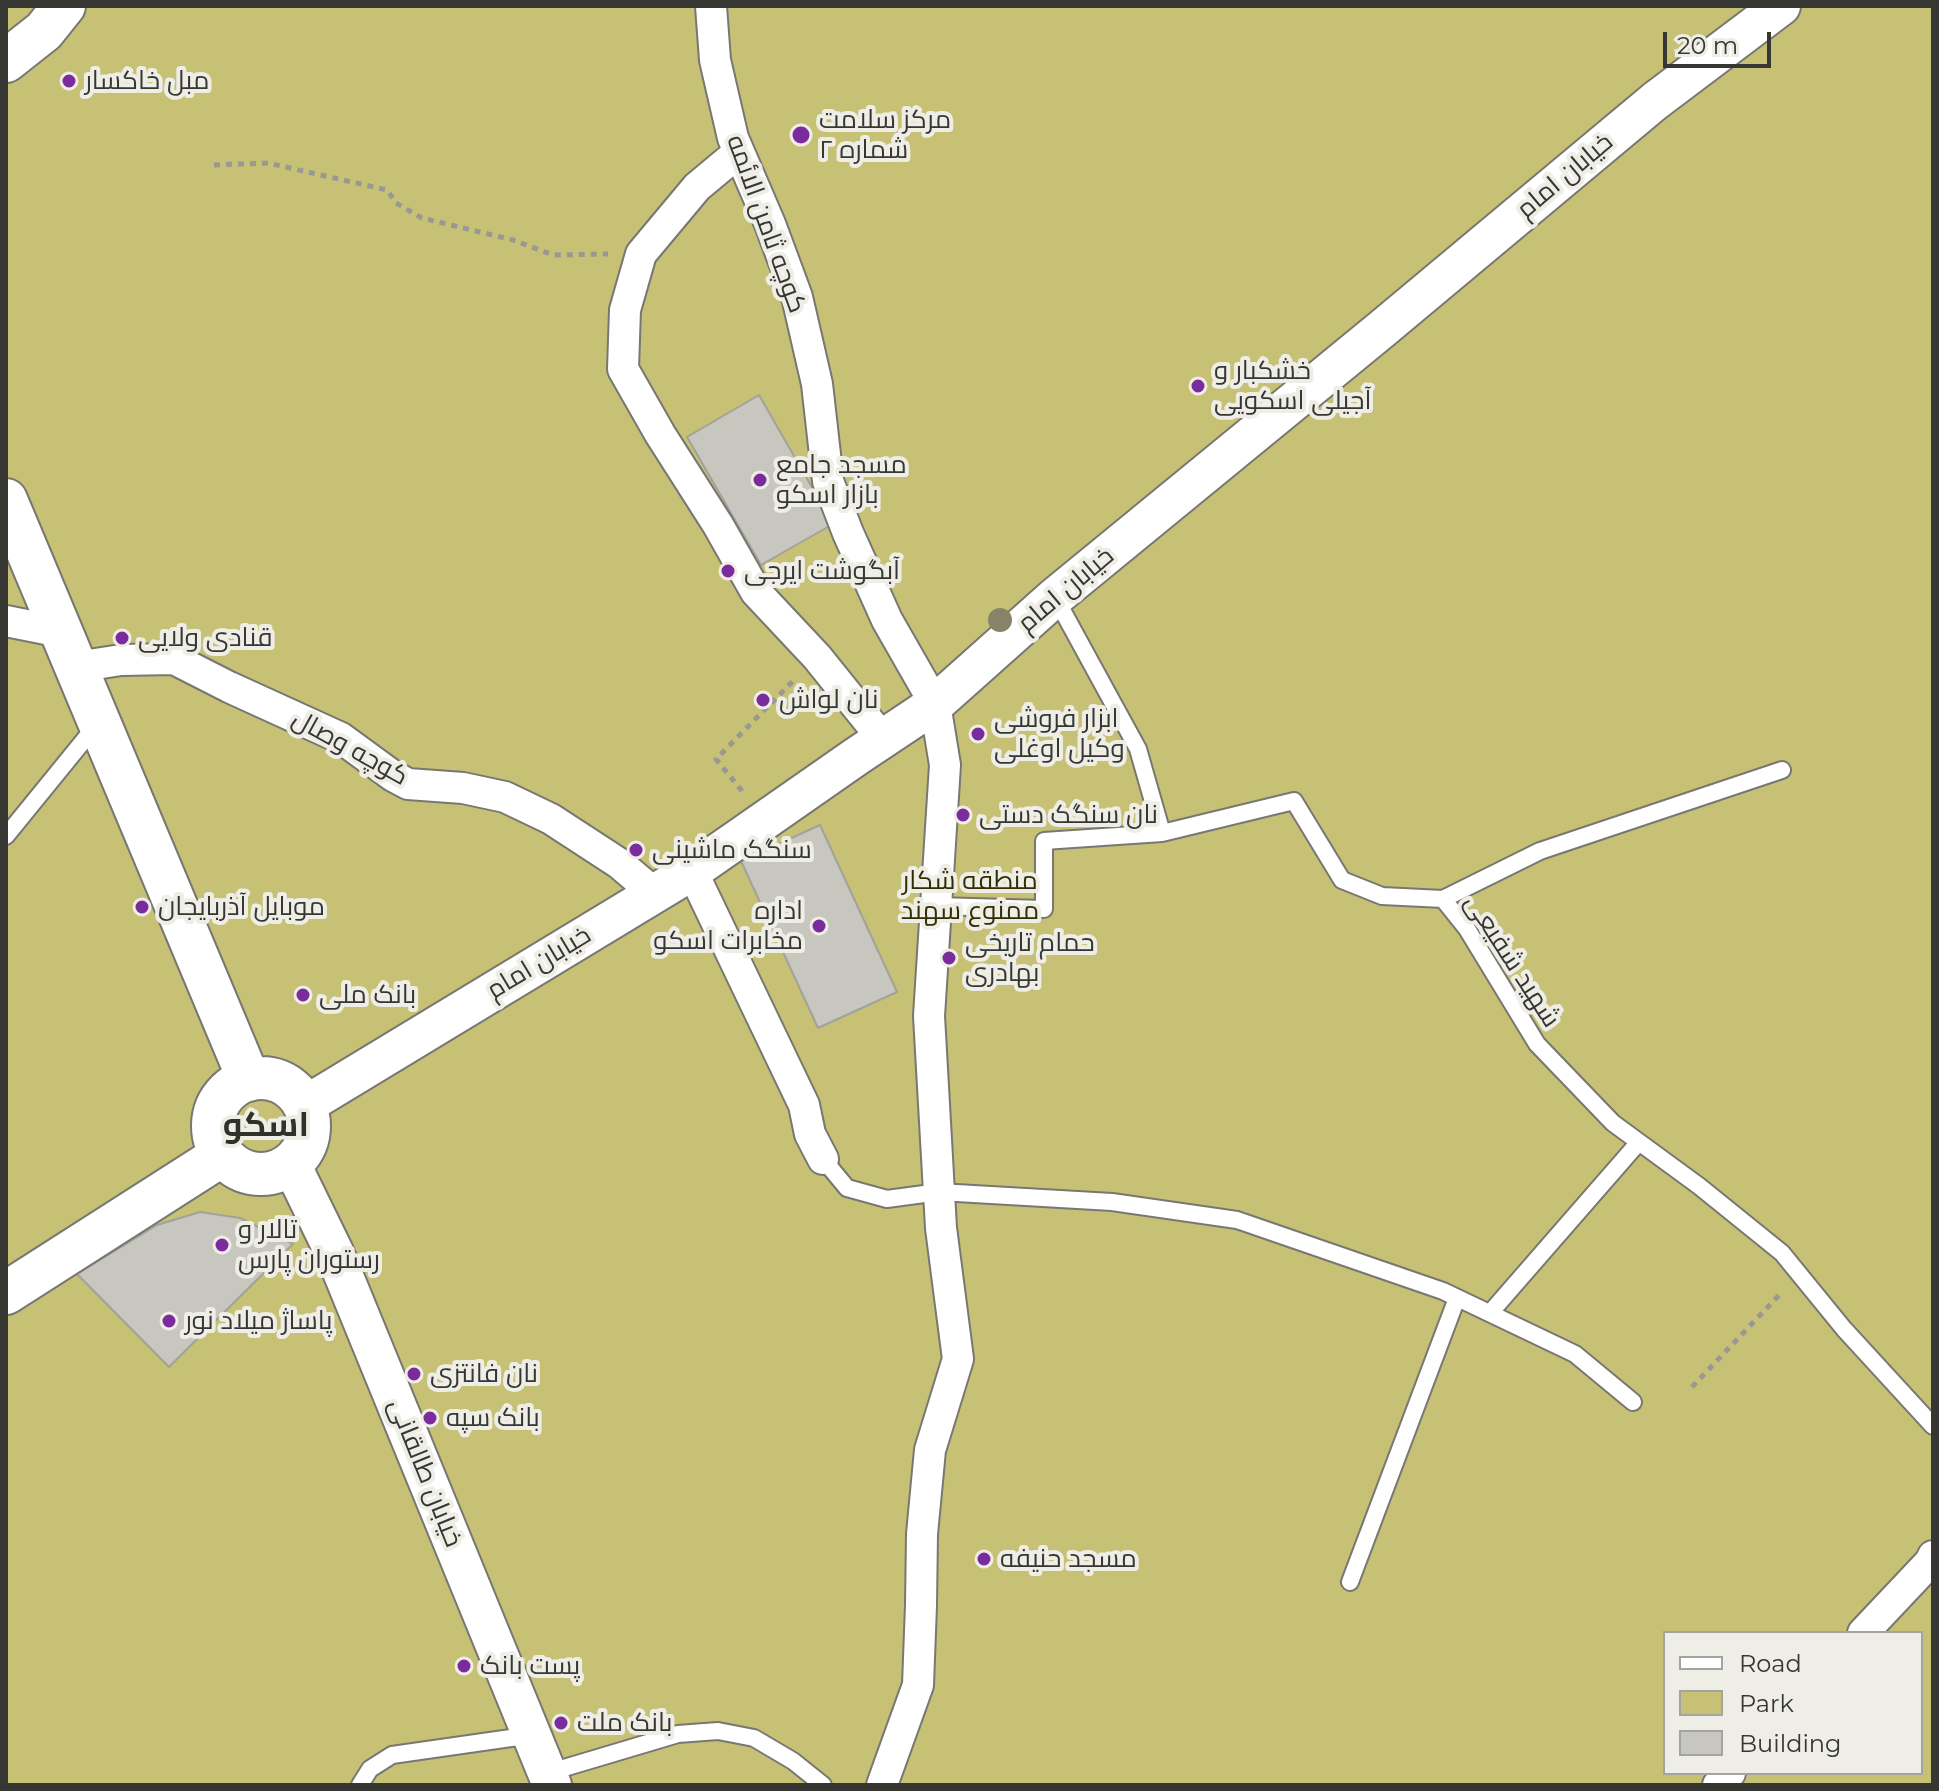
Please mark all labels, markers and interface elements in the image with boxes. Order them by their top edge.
scale bar [1667,16,1775,66]
text: 20 m [1677,31,1738,60]
place label: مبل خاکسار [85,65,210,97]
marker: مبل خاکسار [60,72,78,90]
place label: مرکز سلامت شماره ۲ [819,104,951,166]
marker: مرکز سلامت شماره ۲ [790,124,812,146]
street label: خیابان امام [1510,127,1620,225]
street label: کوچه ثامن الائمه [719,131,813,317]
place label: خشکبار و آجیلی اسکویی [1214,355,1371,416]
marker: خشکبار و آجیلی اسکویی [1189,377,1207,395]
place label: مسجد جامع بازار اسکو [776,449,907,510]
marker: مسجد جامع بازار اسکو [751,471,769,489]
street label: خیابان امام [1011,541,1121,639]
place label: آبگوشت ایرجی [744,555,900,587]
marker: آبگوشت ایرجی [719,562,737,580]
place label: قنادی ولایی [138,622,273,654]
marker: قنادی ولایی [113,629,131,647]
place label: نان لواش [779,684,878,716]
marker: نان لواش [754,691,772,709]
street label: کوچه وصال [286,703,414,793]
place label: ابزار فروشی وکیل اوغلی [994,703,1125,764]
marker: ابزار فروشی وکیل اوغلی [969,725,987,743]
place label: نان سنگک دستی [979,799,1158,831]
marker: نان سنگک دستی [954,806,972,824]
place label: سنگک ماشینی [652,834,812,866]
marker: سنگک ماشینی [627,841,645,859]
park label: منطقه شکار ممنوع سهند [901,865,1039,926]
street label: شهید شفیعی [1457,889,1567,1033]
place label: موبایل آذربایجان [158,891,325,923]
place label: اداره مخابرات اسکو [653,895,803,956]
marker: موبایل آذربایجان [133,898,151,916]
marker: اداره مخابرات اسکو [810,917,828,935]
street label: خیابان امام [481,920,597,1006]
place label: حمام تاریخی بهادری [965,927,1095,988]
marker: حمام تاریخی بهادری [940,949,958,967]
place label: بانک ملی [319,979,416,1011]
marker: بانک ملی [294,986,312,1004]
district label: اسکو [223,1106,309,1146]
place label: تالار و رستوران پارس [238,1214,380,1276]
marker: تالار و رستوران پارس [213,1236,231,1254]
place label: پاساژ میلاد نور [185,1305,332,1337]
marker: پاساژ میلاد نور [160,1312,178,1330]
place label: نان فانتزی [430,1358,538,1390]
marker: نان فانتزی [405,1365,423,1383]
street label: خیابان طالقانی [381,1394,469,1552]
place label: بانک سپه [446,1402,540,1434]
marker: بانک سپه [421,1409,439,1427]
place label: مسجد حنیفه [1000,1543,1137,1575]
marker: مسجد حنیفه [975,1550,993,1568]
legend [1663,1631,1923,1775]
text: Road [1739,1649,1802,1678]
place label: پست بانک [480,1650,580,1682]
marker: پست بانک [455,1657,473,1675]
text: Park [1739,1689,1794,1718]
place label: بانک ملت [577,1707,673,1739]
marker: بانک ملت [552,1714,570,1732]
text: Building [1739,1729,1842,1758]

